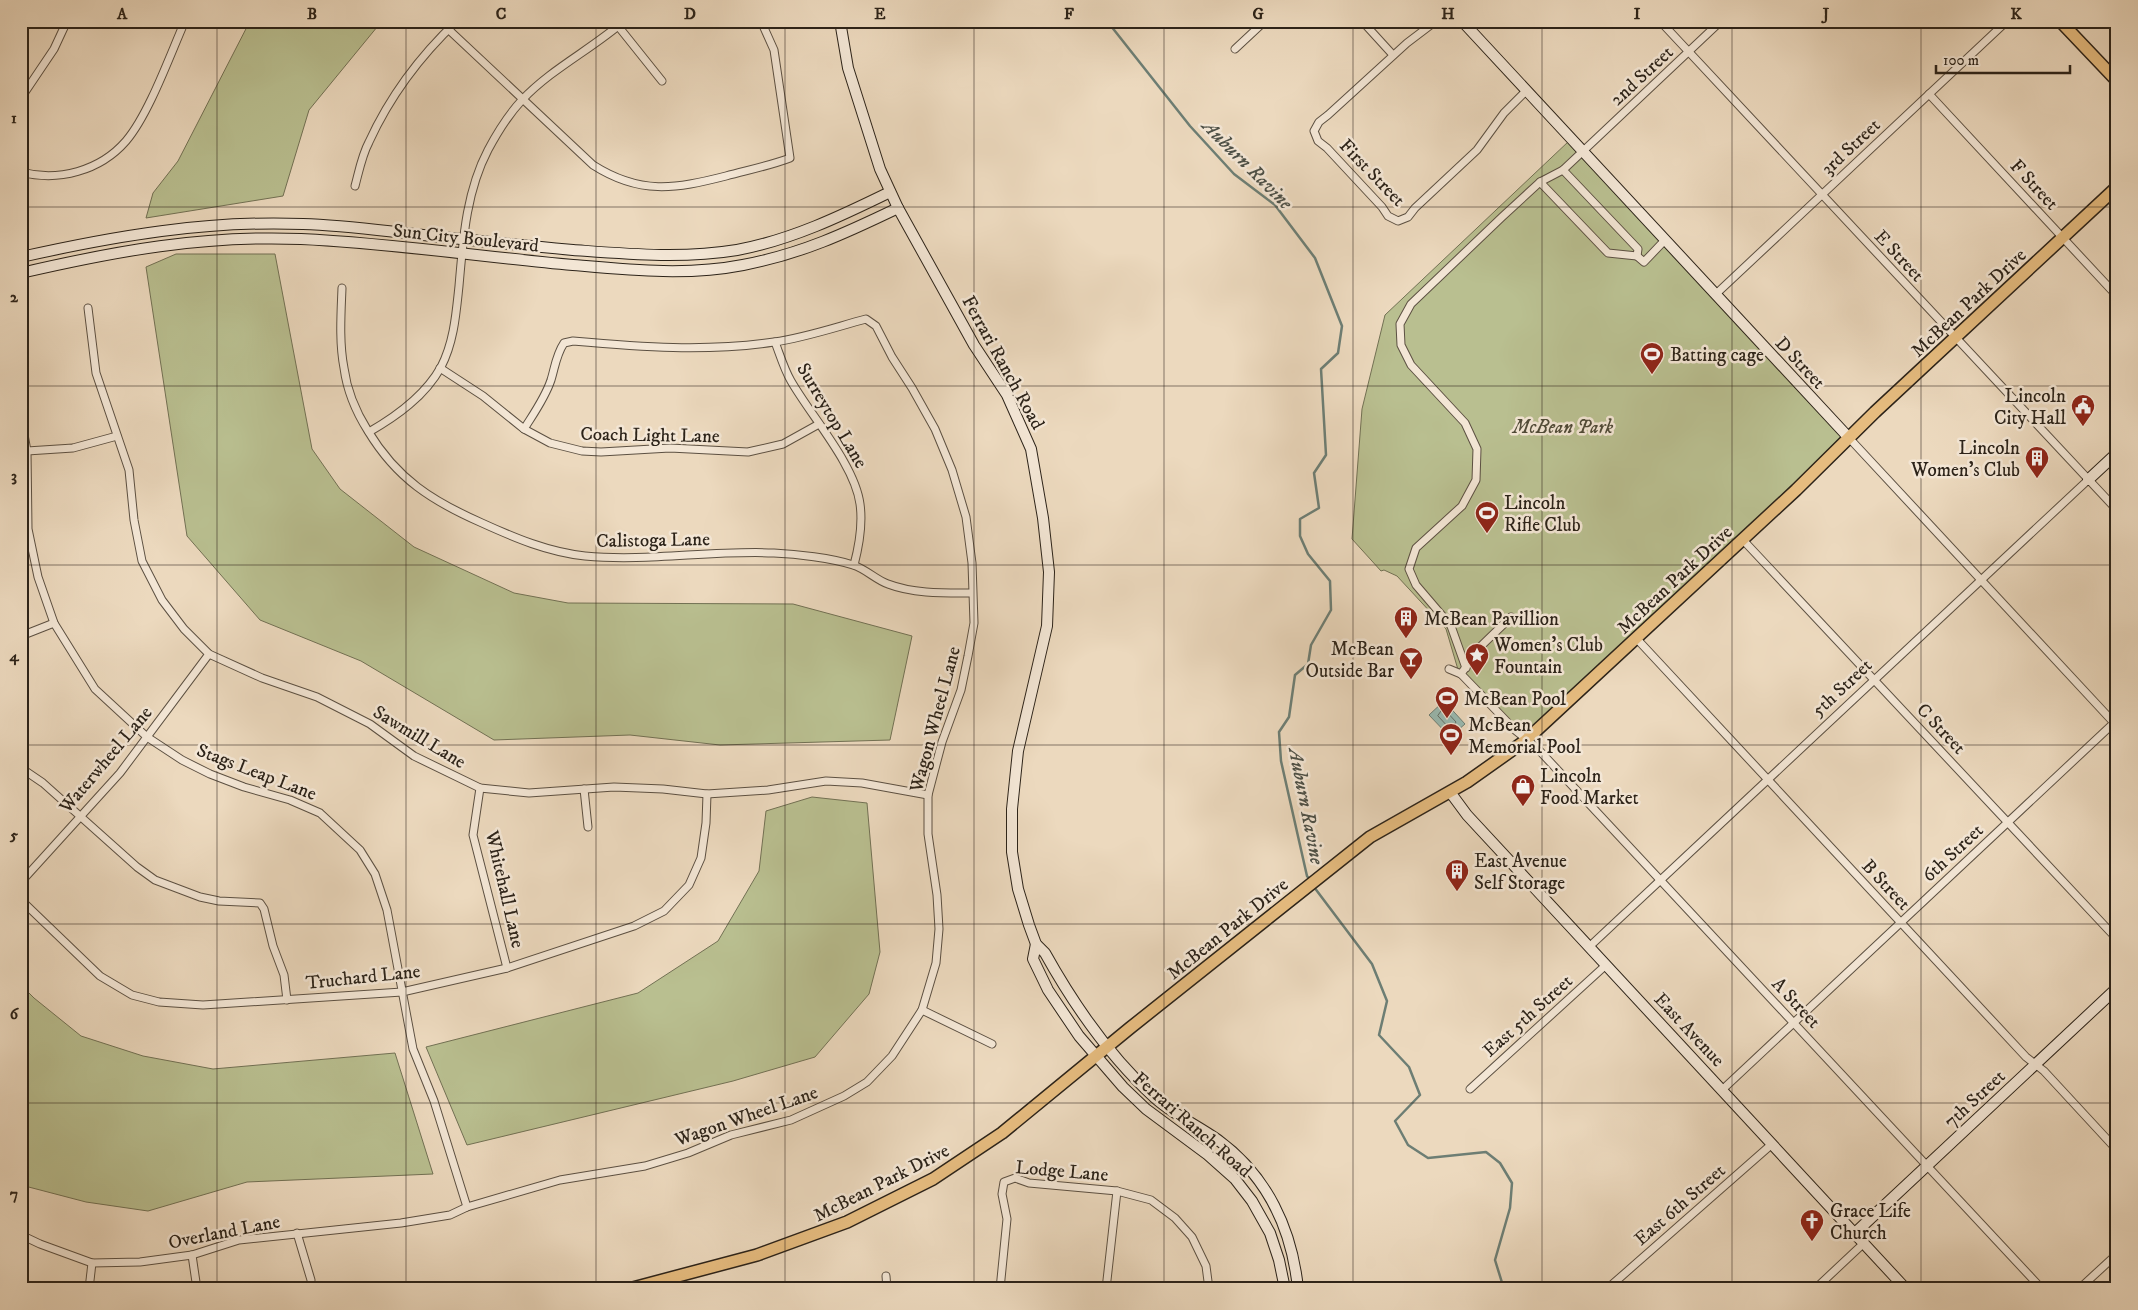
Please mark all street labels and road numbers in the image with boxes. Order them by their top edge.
street label: 2nd Street [1606,41,1678,111]
street label: 3rd Street [1817,114,1885,180]
street label: First Street [1334,134,1410,212]
street label: F Street [2005,155,2063,215]
street label: Sun City Boulevard [392,219,540,258]
street label: E Street [1869,225,1929,287]
street label: McBean Park Drive [1907,244,2031,362]
street label: Ferrari Ranch Road [956,292,1049,434]
street label: D Street [1770,332,1830,394]
street label: Surreytop Lane [791,359,872,473]
street label: Coach Light Lane [580,423,720,448]
street label: McBean Park Drive [1613,521,1737,639]
street label: Calistoga Lane [596,528,710,553]
street label: Wagon Wheel Lane [905,644,966,796]
street label: 5th Street [1807,654,1877,722]
street label: C Street [1911,699,1970,759]
street label: Sawmill Lane [369,701,470,774]
street label: Waterwheel Lane [54,702,158,819]
street label: Stags Leap Lane [193,739,320,806]
street label: 6th Street [1918,819,1988,887]
street label: Whitehall Lane [480,827,529,950]
street label: B Street [1857,855,1915,915]
street label: McBean Park Drive [1163,873,1293,985]
street label: Truchard Lane [305,960,422,995]
street label: East 5th Street [1478,970,1578,1062]
street label: A Street [1767,973,1825,1033]
street label: East Avenue [1649,988,1729,1072]
street label: 7th Street [1940,1065,2010,1133]
street label: Ferrari Ranch Road [1128,1067,1256,1183]
street label: Wagon Wheel Lane [671,1081,821,1152]
street label: McBean Park Drive [810,1139,953,1227]
street label: Lodge Lane [1014,1156,1109,1187]
street label: East 6th Street [1630,1159,1730,1251]
street label: Overland Lane [166,1210,282,1255]

